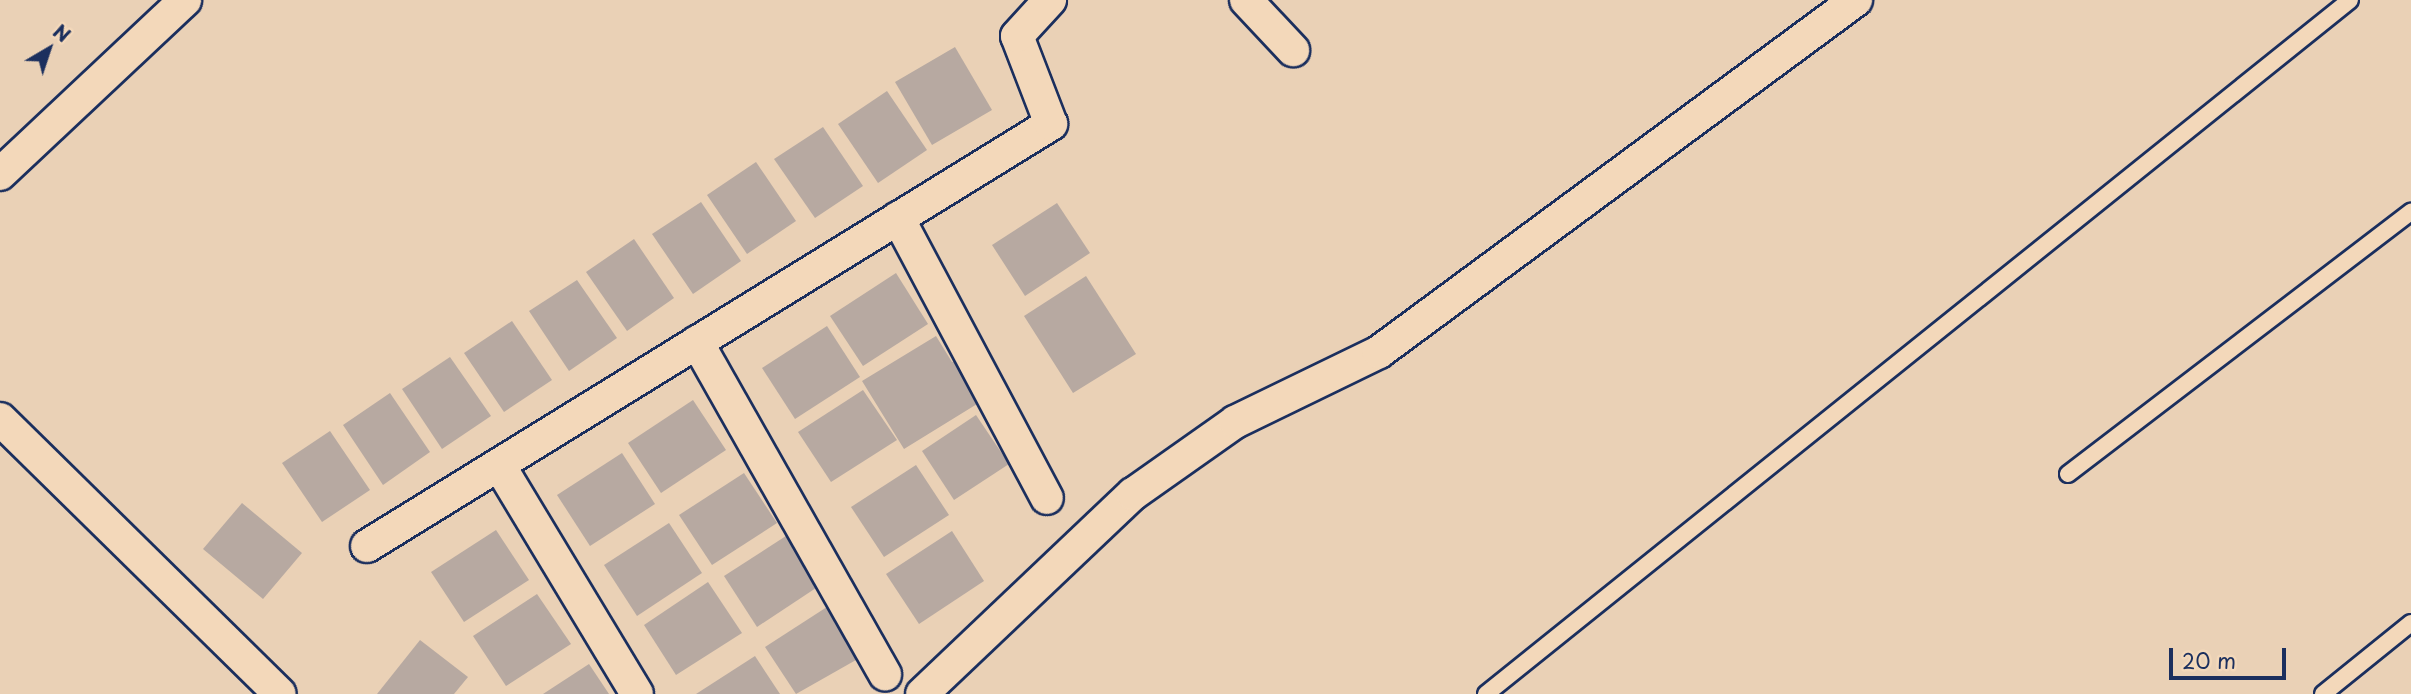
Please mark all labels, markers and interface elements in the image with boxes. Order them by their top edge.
north arrow [14,14,84,84]
text: N [48,17,77,48]
scale bar [2173,634,2290,678]
text: 20 m [2182,644,2236,676]

